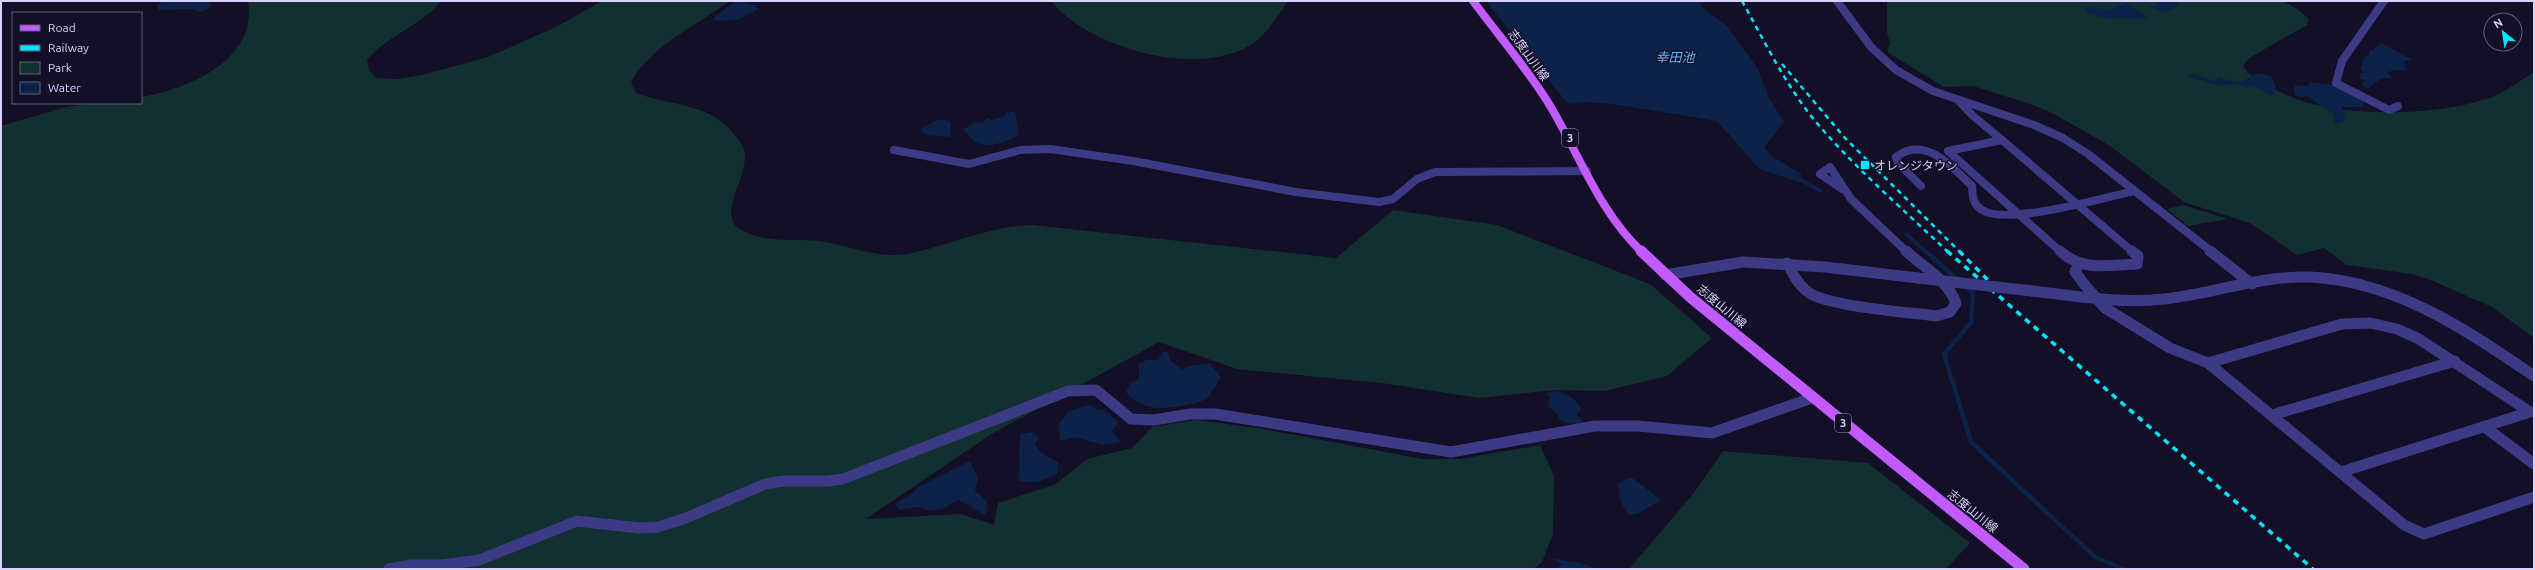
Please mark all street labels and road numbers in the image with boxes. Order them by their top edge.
street label: 志度山川線 [1506,27,1552,83]
road number: 3 [1562,129,1578,147]
street label: 志度山川線 [1695,282,1749,330]
road number: 3 [1835,414,1851,432]
street label: 志度山川線 [1946,487,2000,535]

